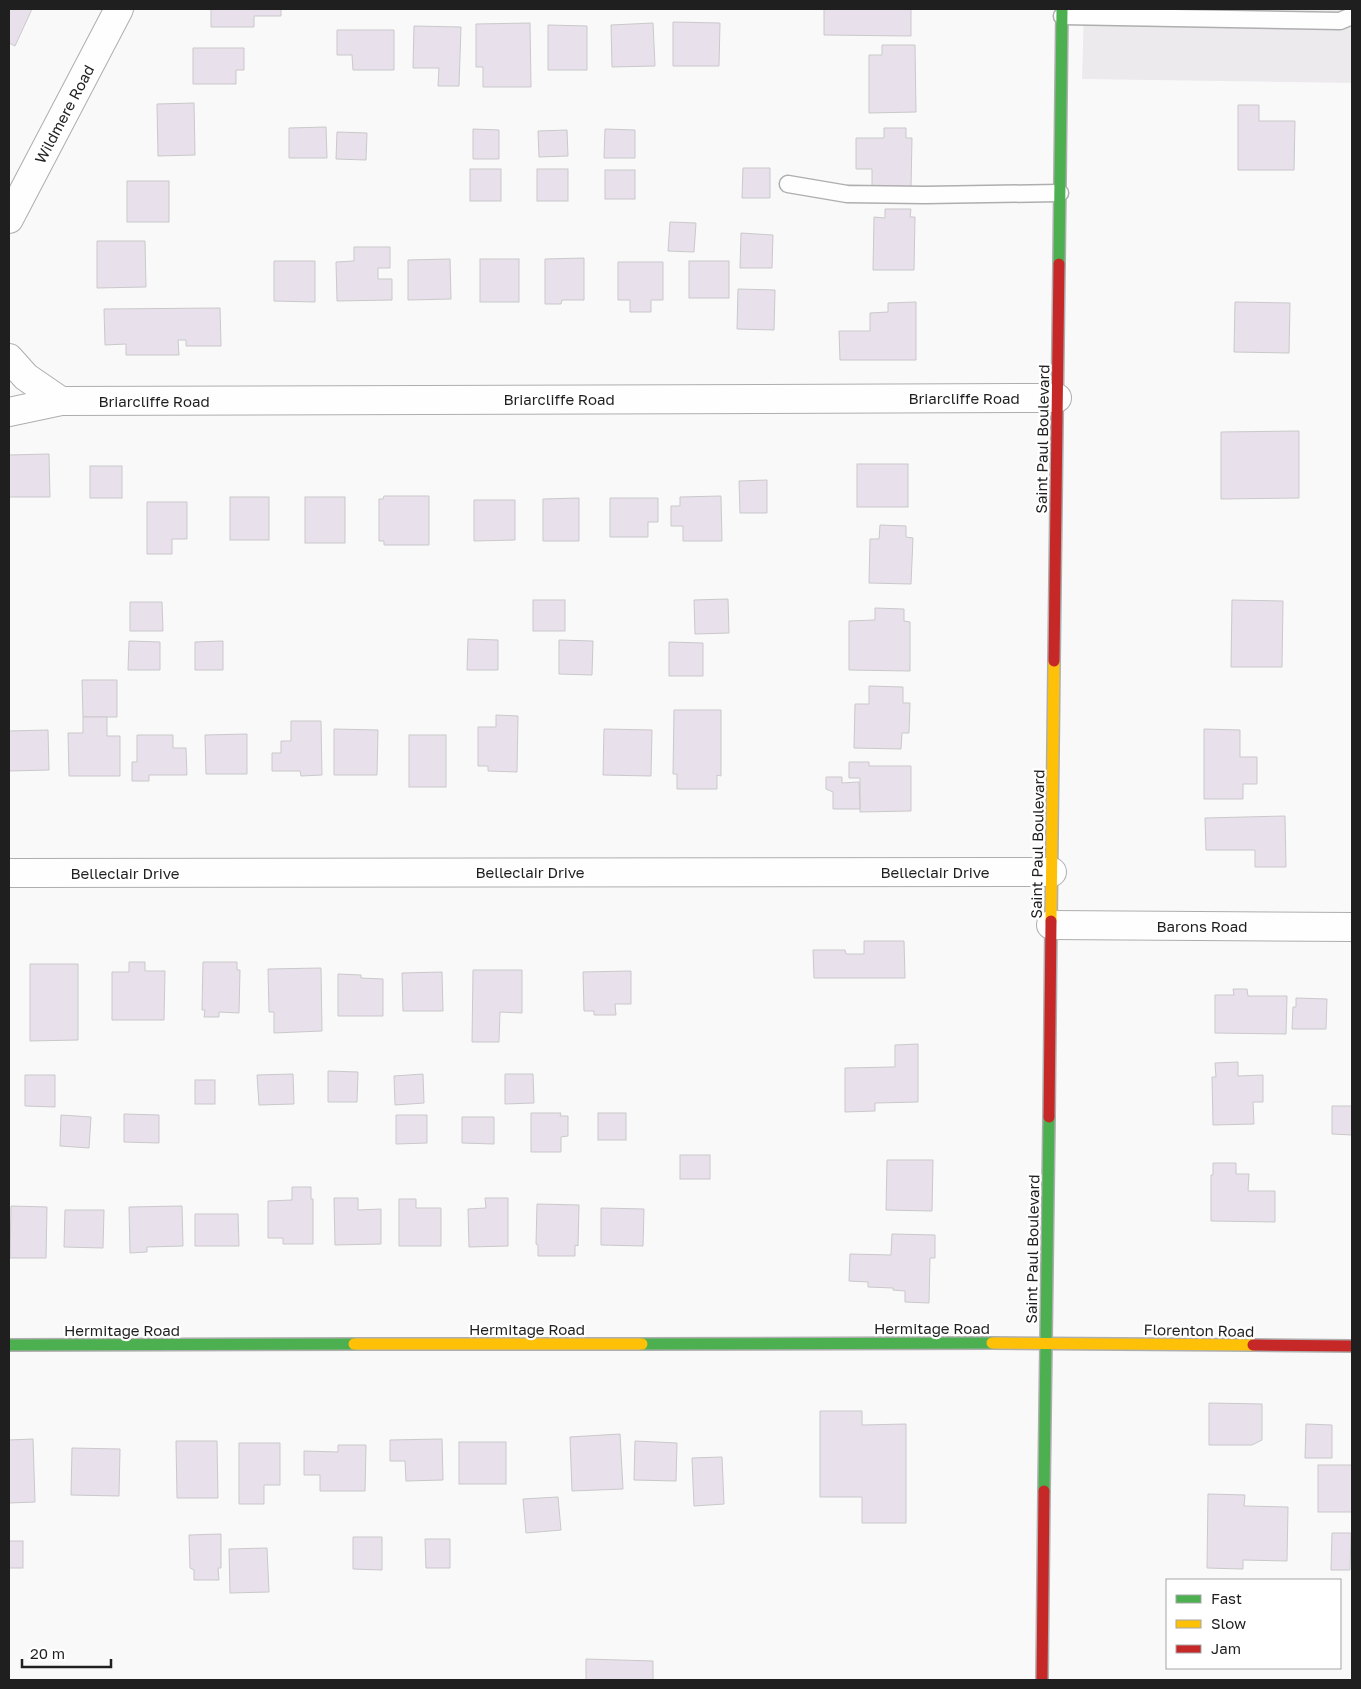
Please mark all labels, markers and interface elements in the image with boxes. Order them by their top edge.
street label: Wildmere Road [30,62,98,166]
street label: Saint Paul Boulevard [1032,364,1052,514]
street label: Briarcliffe Road [908,389,1020,407]
street label: Briarcliffe Road [503,390,615,408]
street label: Briarcliffe Road [98,392,210,410]
street label: Saint Paul Boulevard [1027,769,1047,919]
street label: Belleclair Drive [475,863,585,881]
street label: Belleclair Drive [880,863,990,881]
street label: Belleclair Drive [70,864,180,882]
street label: Barons Road [1157,917,1247,935]
street label: Saint Paul Boulevard [1022,1174,1042,1324]
street label: Hermitage Road [874,1319,990,1337]
street label: Hermitage Road [469,1320,585,1338]
street label: Florenton Road [1143,1320,1255,1340]
street label: Hermitage Road [64,1321,180,1339]
legend [1166,1579,1341,1669]
text: Fast [1211,1589,1242,1607]
text: Slow [1211,1614,1246,1632]
scale bar [22,1636,111,1668]
text: Jam [1211,1639,1241,1657]
text: 20 m [30,1644,65,1662]

